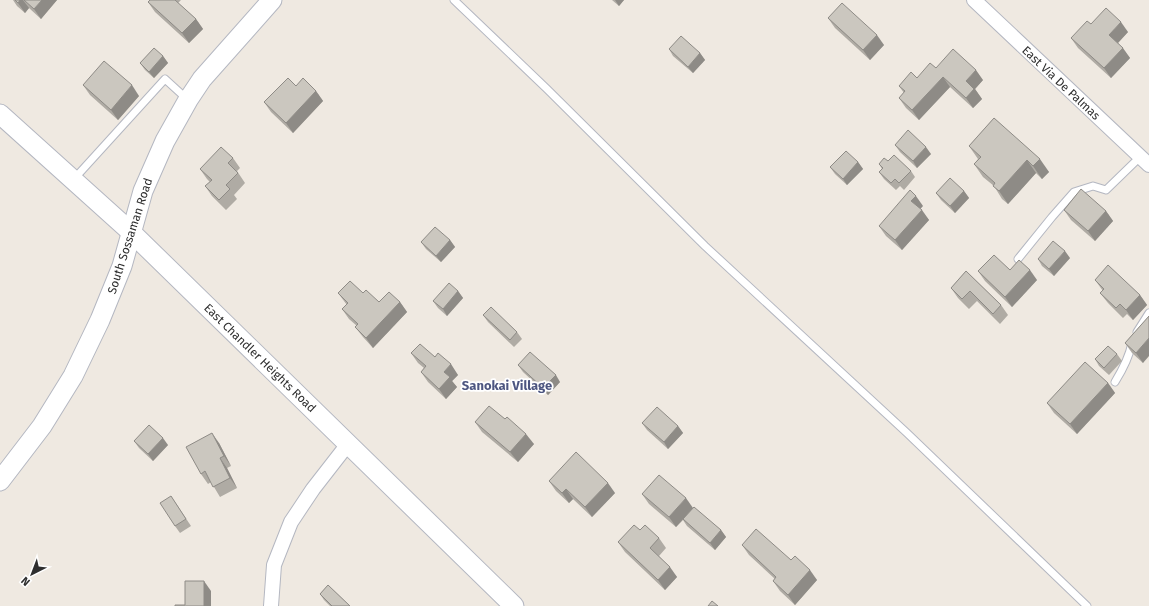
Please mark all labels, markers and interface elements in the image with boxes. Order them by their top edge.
street label: East Via De Palmas [1019,43,1103,123]
street label: South Sossaman Road [105,176,155,296]
street label: East Chandler Heights Road [201,301,319,415]
district label: Sanokai Village [462,378,552,393]
north arrow [12,554,52,594]
text: N [19,574,33,588]

